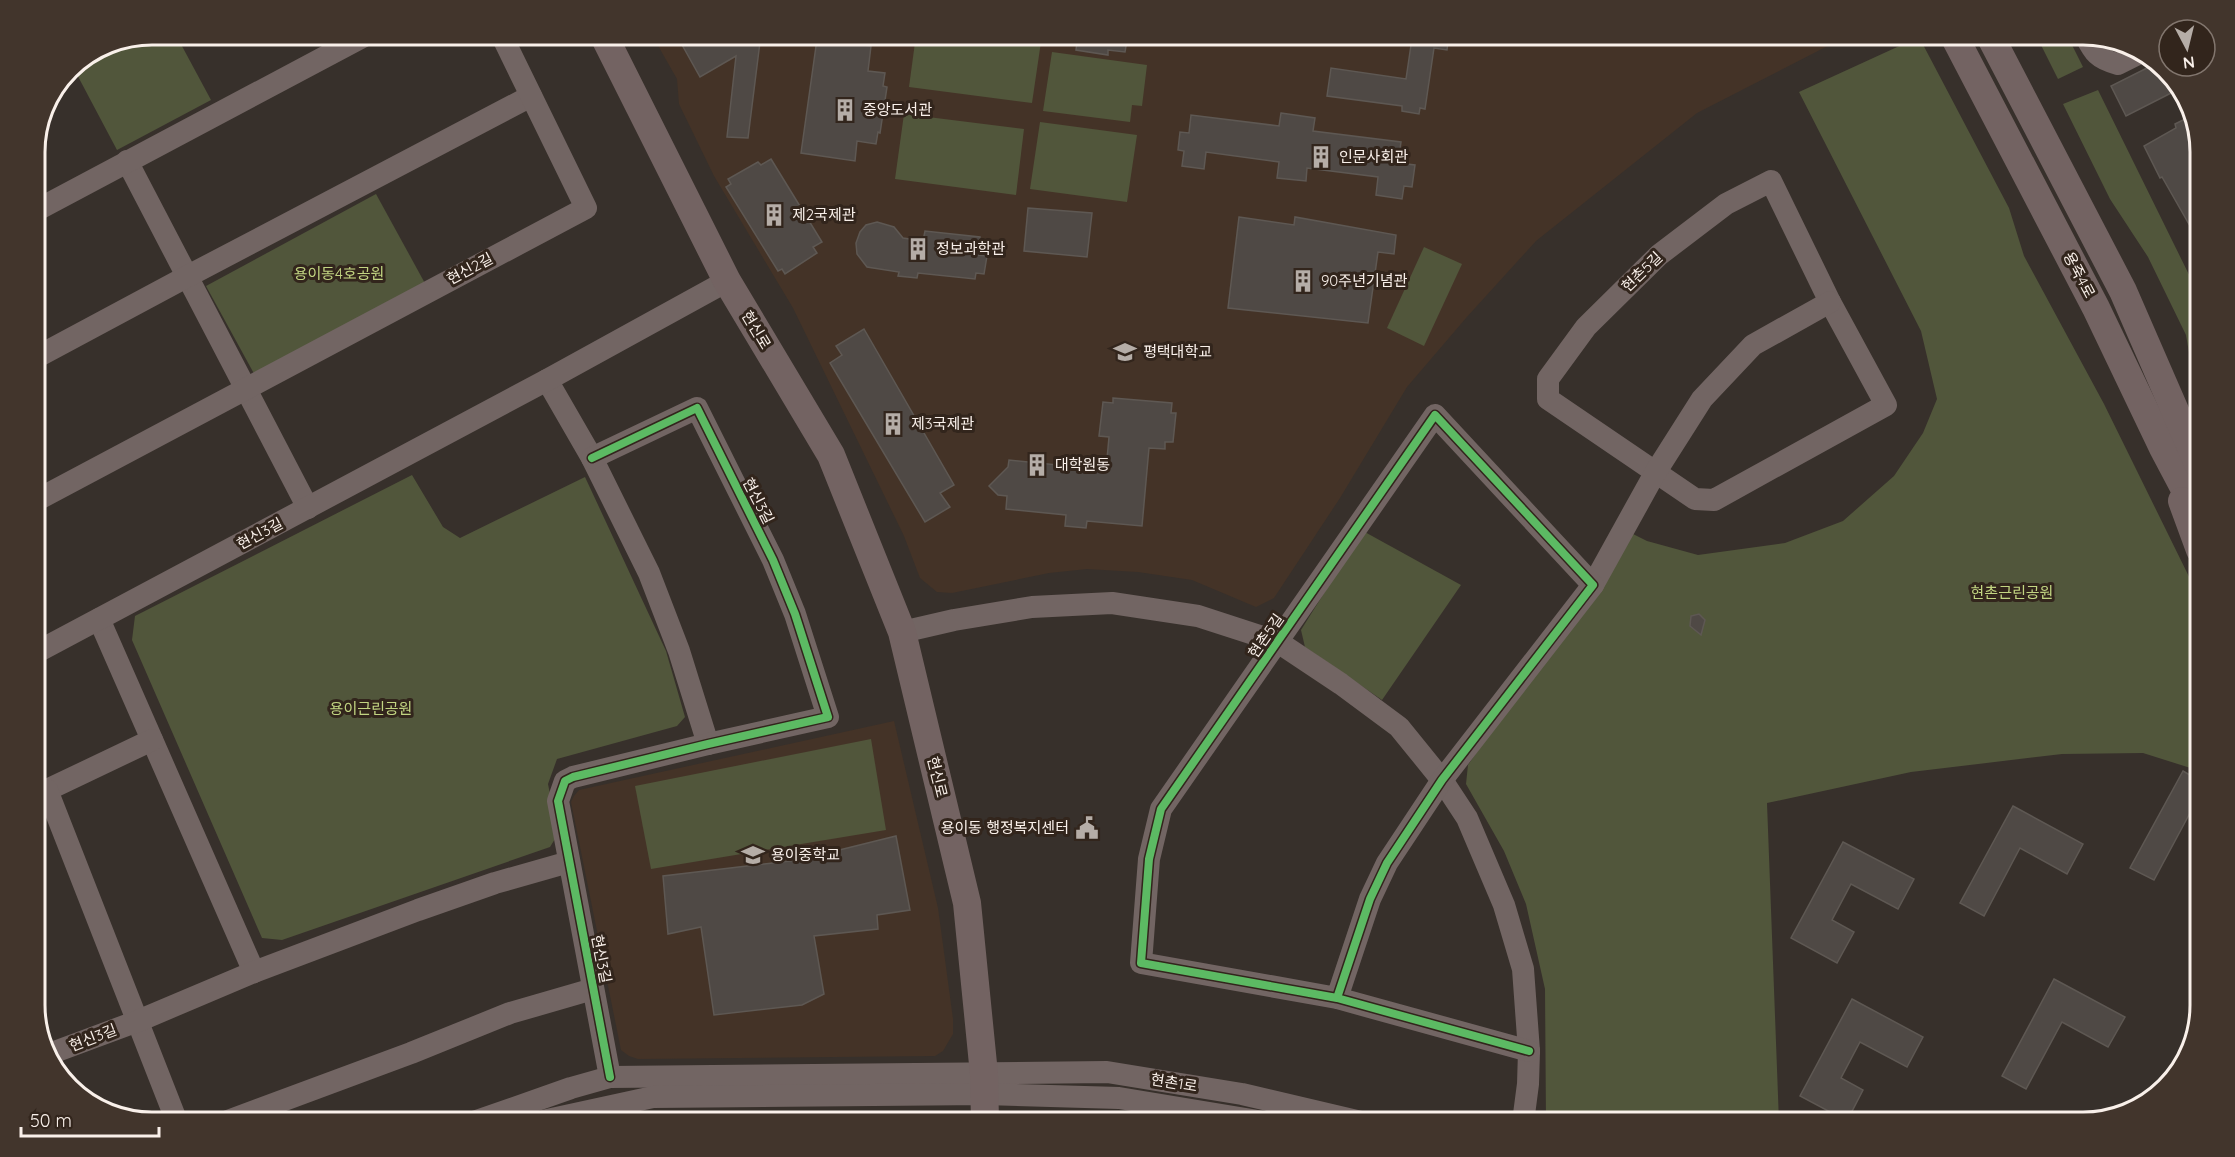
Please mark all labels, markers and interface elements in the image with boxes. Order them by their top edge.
north arrow [2157,18,2217,78]
text: N [2182,52,2196,74]
building icon: 중앙도서관 [832,97,858,123]
place label: 중앙도서관 [863,100,932,119]
building icon: 인문사회관 [1308,144,1334,170]
place label: 인문사회관 [1339,147,1408,166]
building icon: 제2국제관 [761,202,787,228]
place label: 제2국제관 [792,205,856,224]
building icon: 정보과학관 [905,236,931,262]
place label: 정보과학관 [936,239,1005,258]
street label: 현신2길 [443,248,496,289]
street label: 현촌5길 [1617,248,1666,296]
street label: 용죽4로 [2059,249,2099,301]
park label: 용이동4호공원 [294,264,384,283]
building icon: 90주년기념관 [1290,268,1316,294]
place label: 90주년기념관 [1321,271,1407,290]
street label: 현신로 [738,307,775,352]
school or university icon: 평택대학교 [1112,339,1138,365]
place label: 평택대학교 [1143,342,1212,361]
building icon: 제3국제관 [880,411,906,437]
place label: 제3국제관 [911,414,974,433]
building icon: 대학원동 [1024,452,1050,478]
place label: 대학원동 [1055,455,1110,474]
street label: 현신3길 [739,475,778,527]
street label: 현신3길 [234,514,286,554]
park label: 현촌근린공원 [1971,583,2053,602]
street label: 현촌5길 [1244,610,1288,661]
park label: 용이근린공원 [330,699,412,718]
street label: 현신로 [923,754,952,799]
public building icon: 용이동 행정복지센터 [1074,815,1100,841]
place label: 용이동 행정복지센터 [941,818,1069,837]
school or university icon: 용이중학교 [740,842,766,868]
place label: 용이중학교 [771,845,840,864]
street label: 현신3길 [587,933,616,985]
street label: 현신3길 [66,1020,119,1055]
street label: 현촌1로 [1149,1069,1199,1096]
scale bar [21,1100,159,1138]
text: 50 m [30,1109,72,1132]

